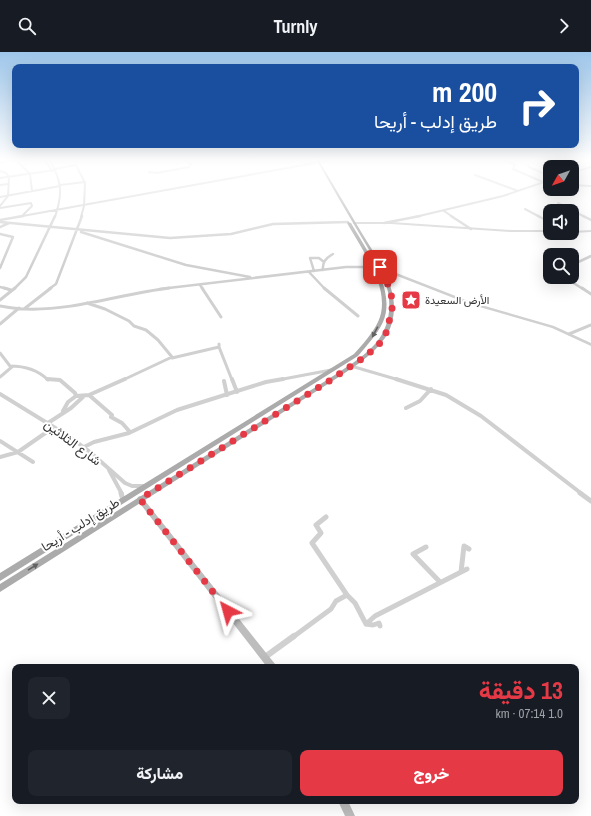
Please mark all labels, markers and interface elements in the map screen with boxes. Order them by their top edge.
text: Turnly [273,14,318,39]
icon: search [16,15,38,37]
icon: forward [553,15,575,37]
text: 200 m [432,73,497,111]
icon: right [511,80,563,132]
text: طريق إدلب - أريحا [374,109,497,134]
north arrow [543,160,579,196]
map controls [543,160,579,284]
button: sound [543,204,579,240]
button: search [543,248,579,284]
pin [363,250,397,284]
icon: arrive [369,256,391,278]
place icon: الأرض السعيدة [400,289,422,311]
place label: الأرض السعيدة [425,293,489,307]
one-way arrow [372,326,379,337]
street label: شارع الثلاثين [40,415,105,470]
street label: طريق إدلب - أريحا [38,494,123,556]
one-way arrow [27,563,39,570]
position arrow [207,590,249,632]
text: 13 دقيقة [479,674,563,706]
button: close [28,677,70,719]
text: 1.0 km · 07:14 [495,705,563,722]
button: مشاركة [28,750,292,796]
button: خروج [300,750,563,796]

